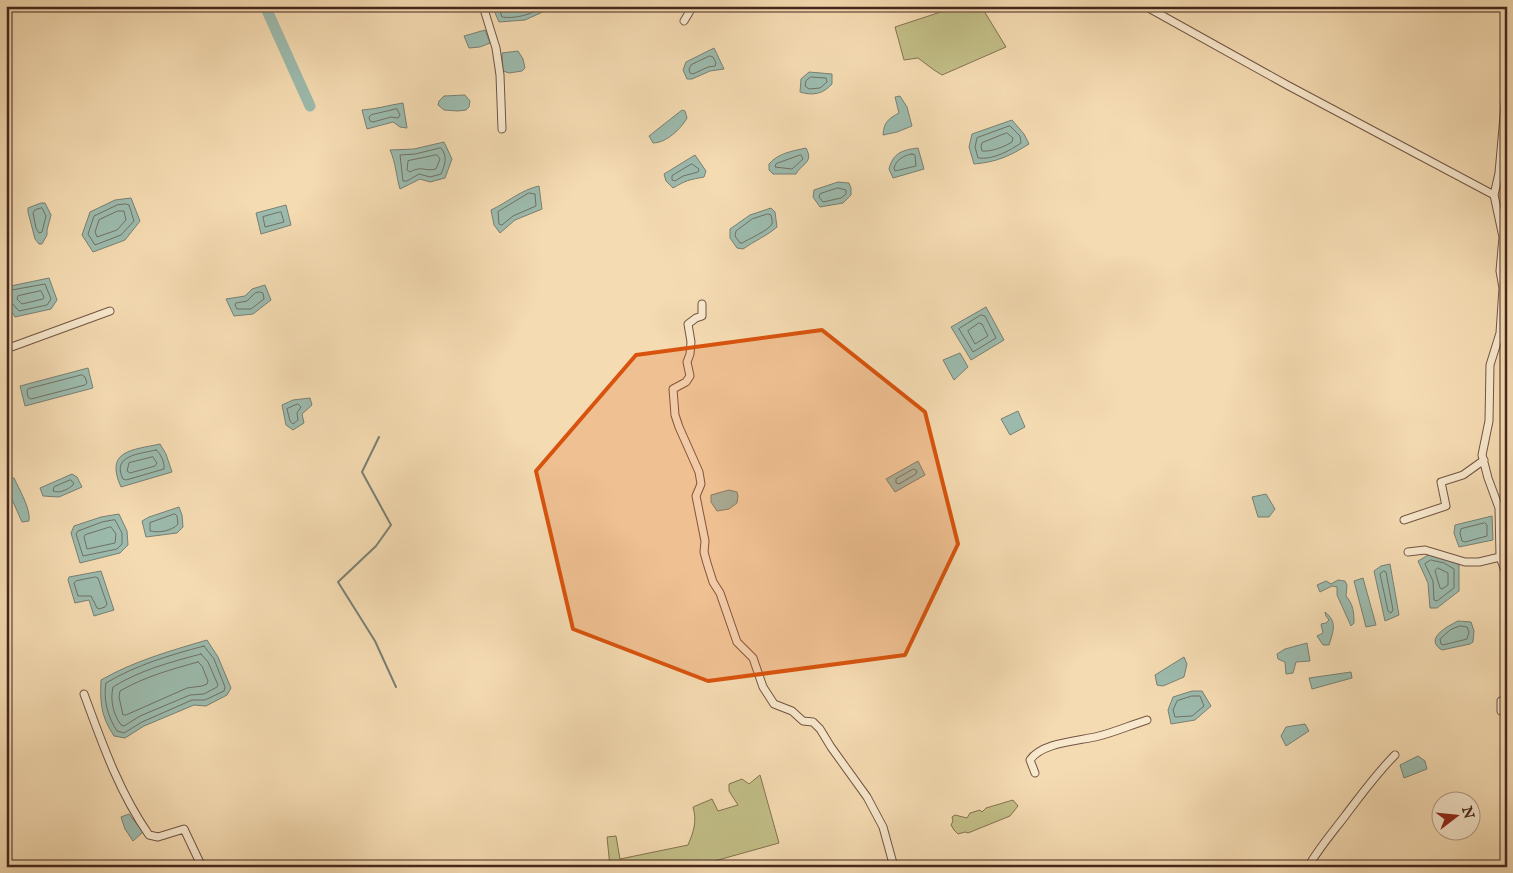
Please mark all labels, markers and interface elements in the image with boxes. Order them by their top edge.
north arrow [1430,790,1480,840]
text: N [1457,803,1478,821]

